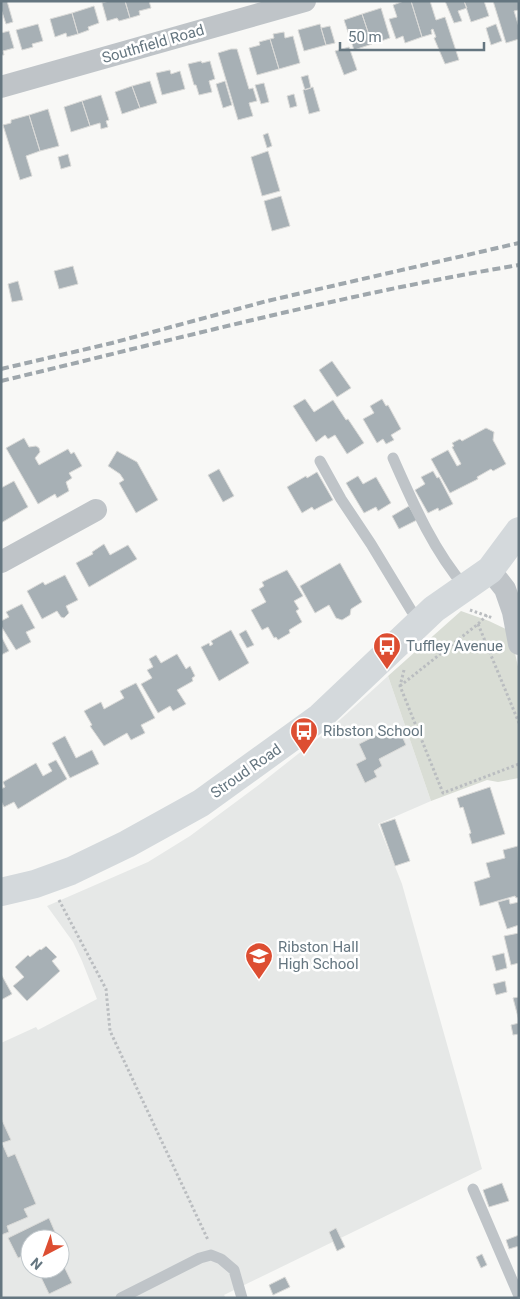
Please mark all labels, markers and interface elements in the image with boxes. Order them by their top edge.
scale bar [340,20,484,52]
street label: Southfield Road [100,21,206,67]
text: 50 m [348,28,382,46]
bus stop icon: Tuffley Avenue [372,631,402,670]
place label: Tuffley Avenue [406,637,503,655]
bus stop icon: Ribston School [289,716,319,755]
place label: Ribston School [323,722,423,740]
street label: Stroud Road [207,740,285,802]
place label: Ribston Hall High School [278,938,359,973]
school or university icon: Ribston Hall High School [244,941,274,980]
north arrow [20,1229,70,1279]
text: N [27,1255,45,1273]

